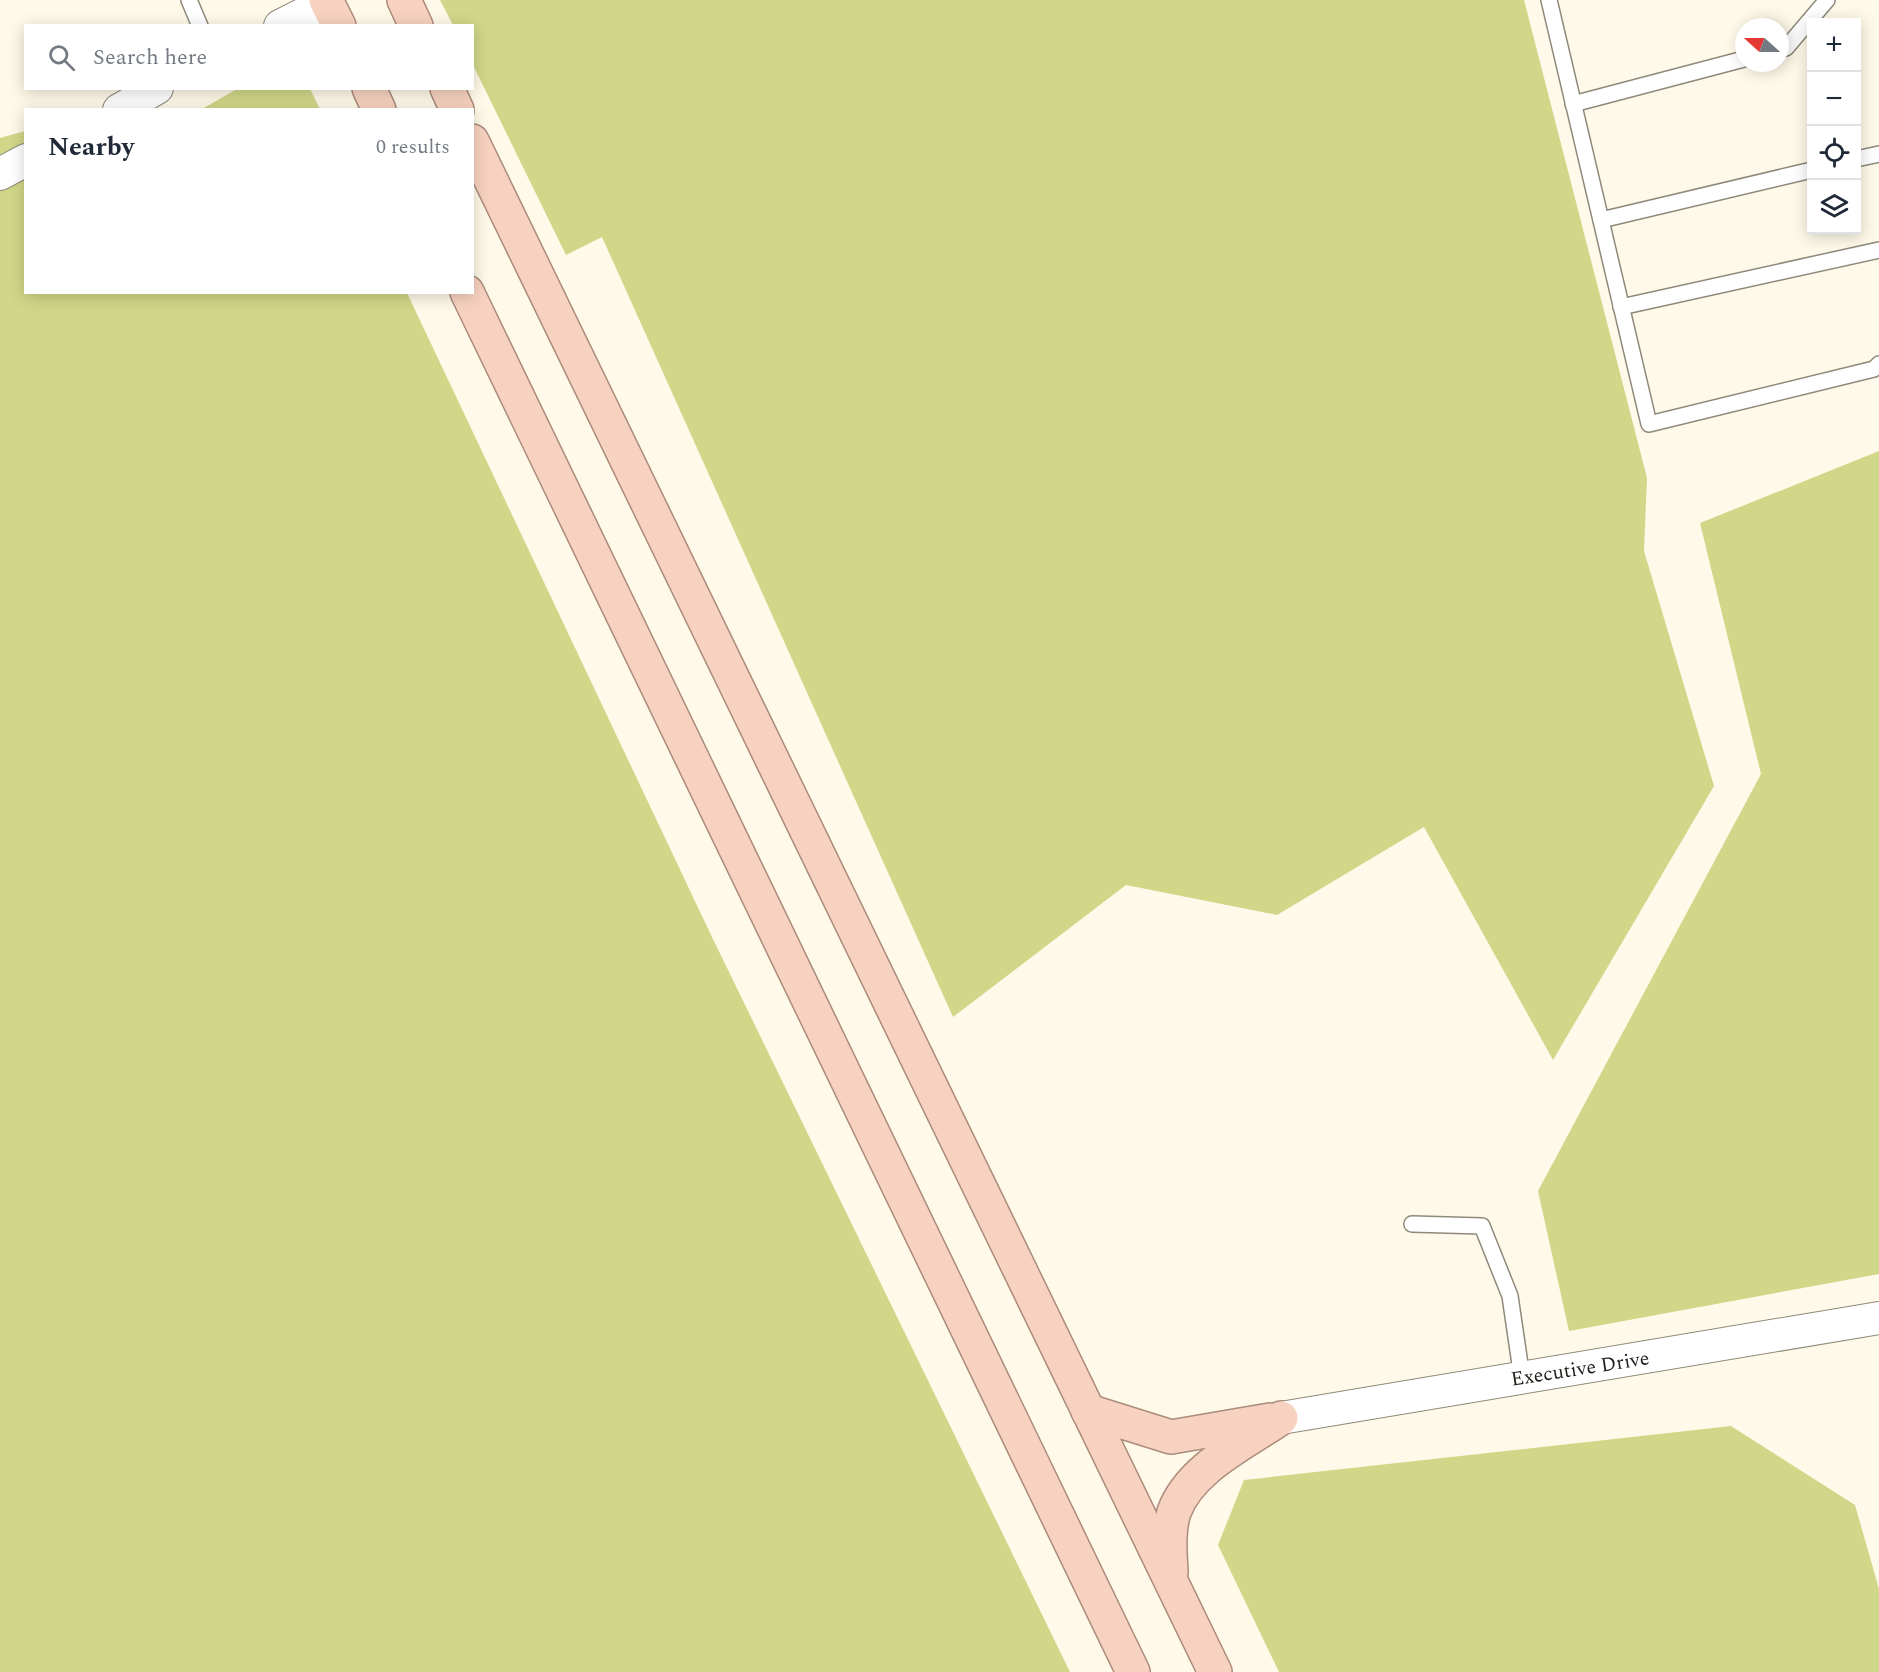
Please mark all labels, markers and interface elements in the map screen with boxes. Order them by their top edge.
north arrow [1735,18,1789,72]
map controls [1807,18,1861,234]
button: + [1807,18,1861,72]
search box [24,24,474,90]
icon: search [45,41,78,74]
text: Search here [93,41,207,74]
button: − [1807,72,1861,126]
button: locate [1807,126,1861,180]
text: Nearby [48,127,134,167]
text: 0 results [376,132,450,162]
button: layers [1807,180,1861,234]
street label: Executive Drive [1509,1343,1652,1395]

